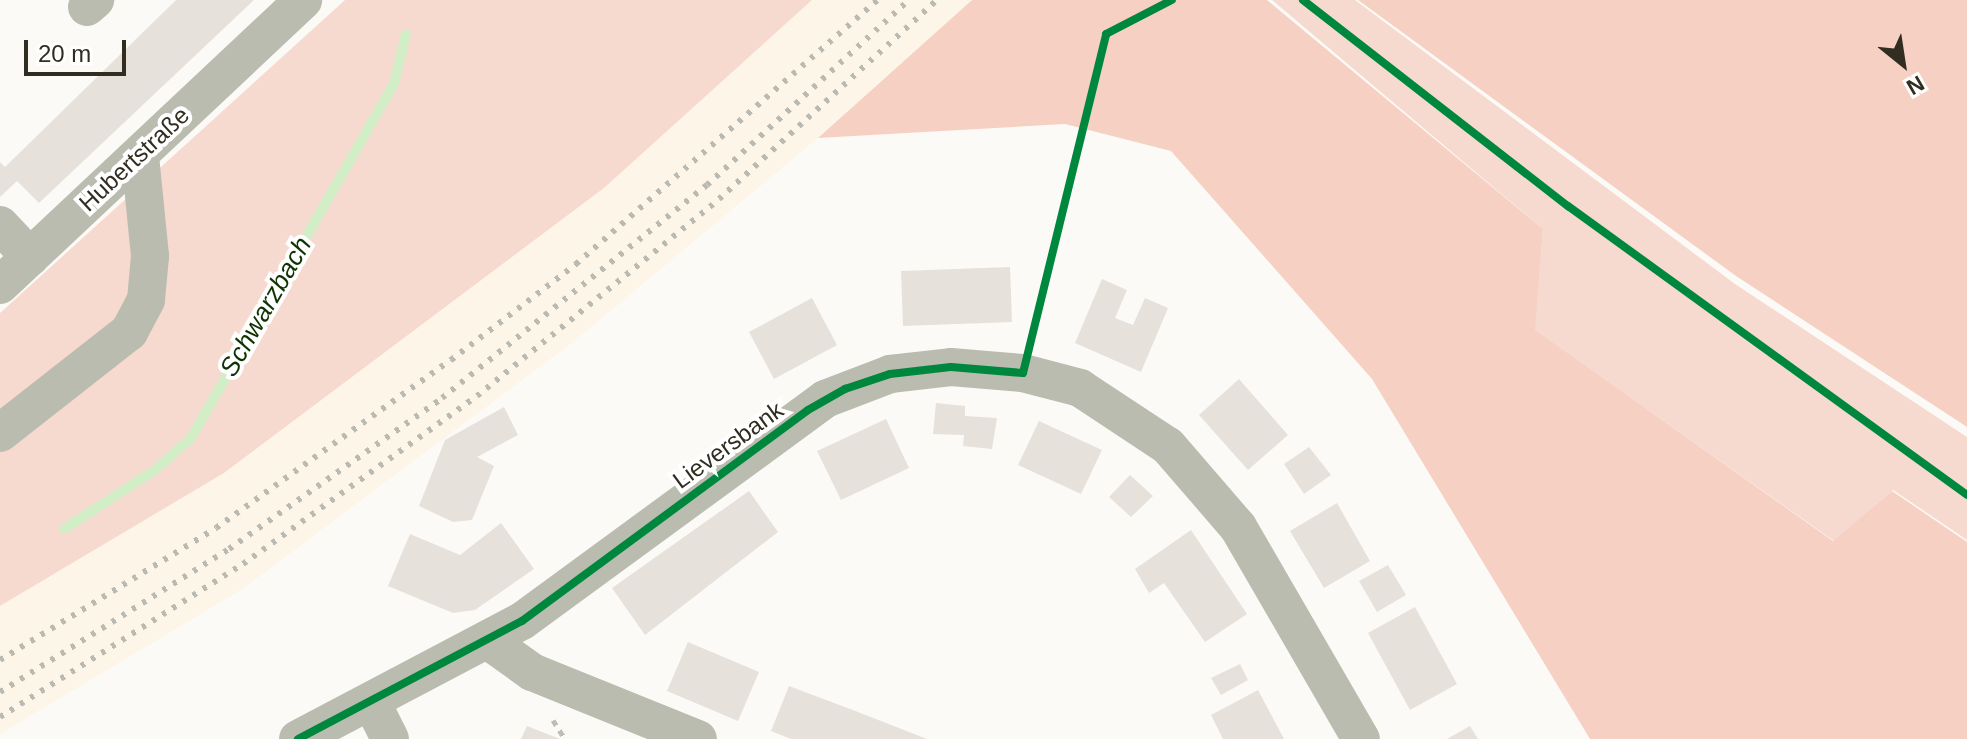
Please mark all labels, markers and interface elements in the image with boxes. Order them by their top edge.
scale bar [28,24,130,74]
north arrow [1863,24,1943,104]
text: 20 m [38,40,91,67]
text: N [1902,70,1928,100]
street label: Hubertstraße [73,101,195,217]
water label: Schwarzbach [213,232,319,382]
street label: Lieversbank [667,395,789,495]

